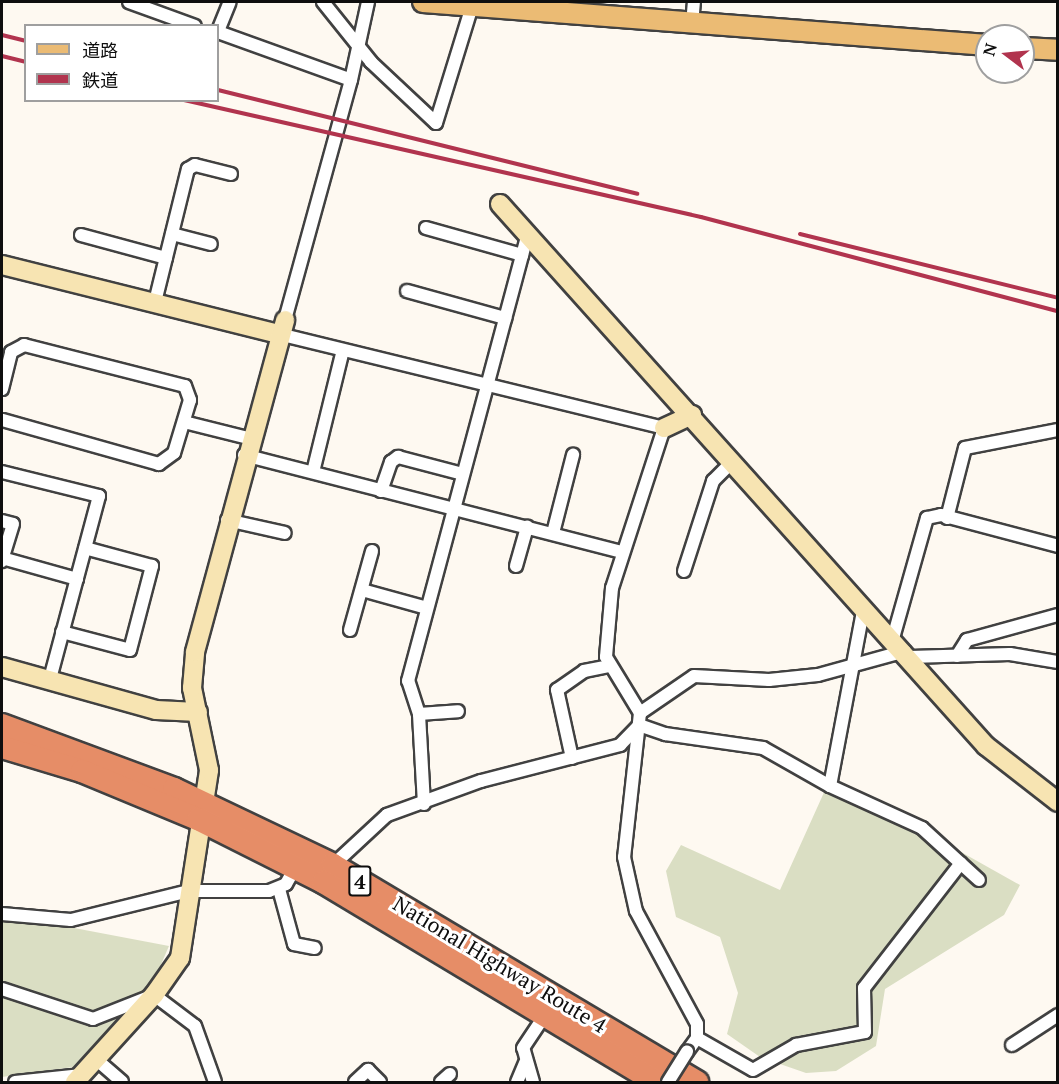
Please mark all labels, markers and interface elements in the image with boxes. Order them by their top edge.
legend [24,24,219,102]
north arrow [975,24,1035,84]
text: 道路 [82,38,118,62]
text: N [977,41,1002,58]
text: 鉄道 [82,68,118,92]
road number: 4 [348,864,372,898]
street label: National Highway Route 4 [389,890,611,1038]

